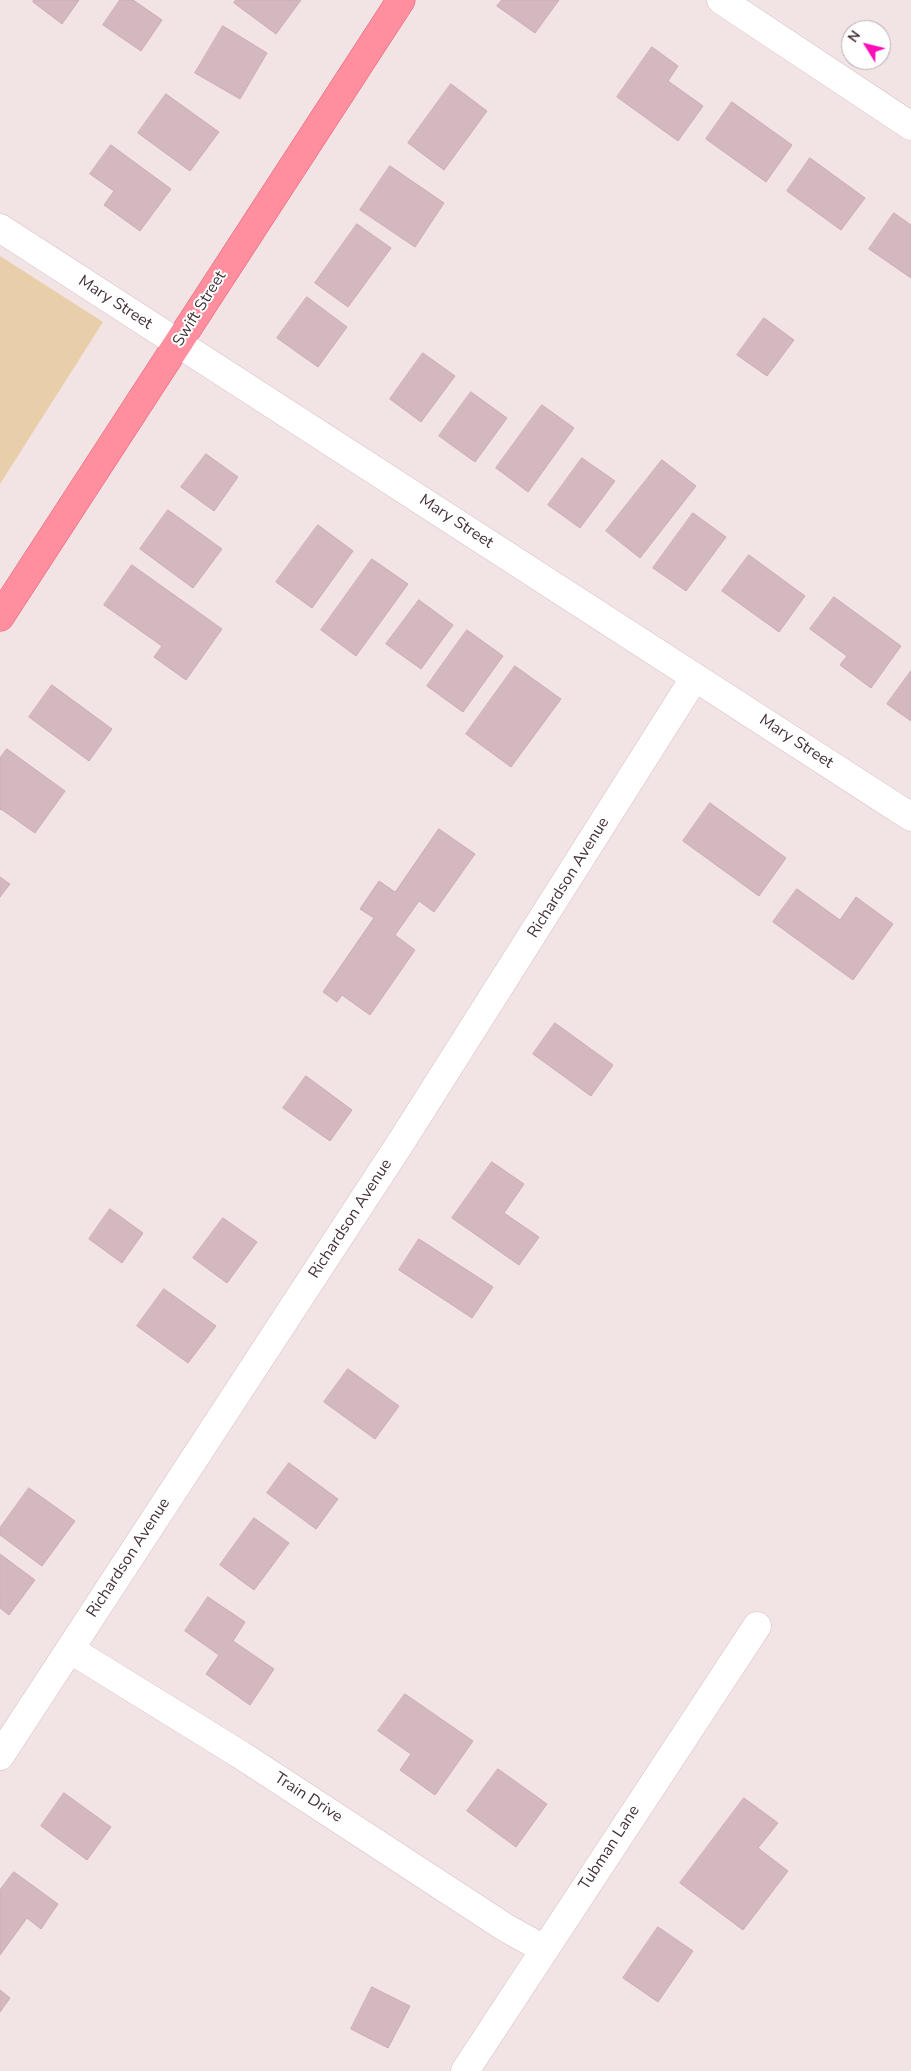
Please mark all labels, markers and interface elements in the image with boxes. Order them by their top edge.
north arrow [841,20,891,70]
text: N [843,27,865,46]
street label: Swift Street [169,268,231,350]
street label: Mary Street [74,272,156,334]
street label: Mary Street [415,491,497,553]
street label: Mary Street [755,711,837,773]
street label: Richardson Avenue [524,814,614,942]
street label: Richardson Avenue [305,1156,397,1282]
street label: Richardson Avenue [83,1495,175,1621]
street label: Train Drive [270,1769,346,1827]
street label: Tubman Lane [576,1802,644,1894]

